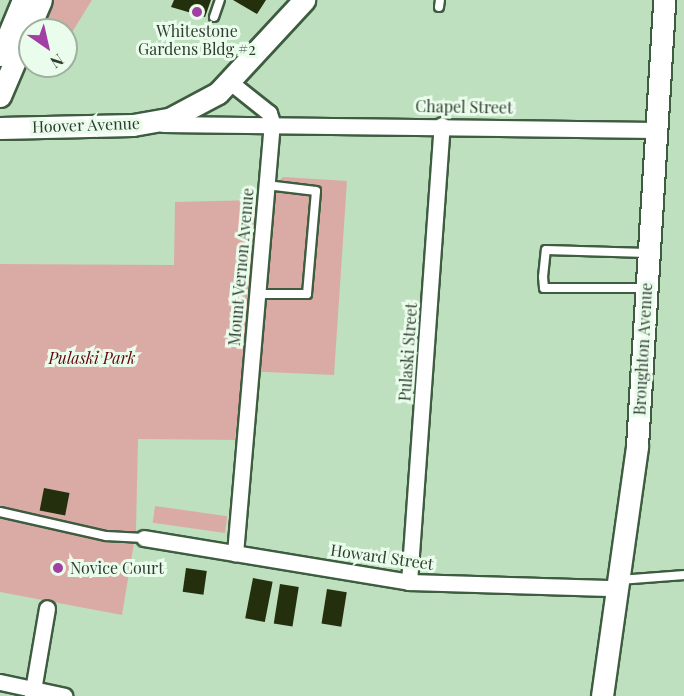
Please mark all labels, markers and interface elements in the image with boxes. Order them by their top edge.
marker: Whitestone Gardens Bldg #2 [190,5,204,19]
north arrow [18,18,78,78]
place label: Whitestone Gardens Bldg #2 [138,21,256,59]
text: N [47,50,68,74]
street label: Chapel Street [415,97,513,117]
street label: Hoover Avenue [31,114,141,136]
street label: Mount Vernon Avenue [224,187,258,347]
street label: Broughton Avenue [630,282,656,416]
street label: Pulaski Street [395,302,421,402]
park label: Pulaski Park [48,348,136,368]
street label: Howard Street [329,540,435,574]
place label: Novice Court [70,558,164,578]
marker: Novice Court [51,561,65,575]

